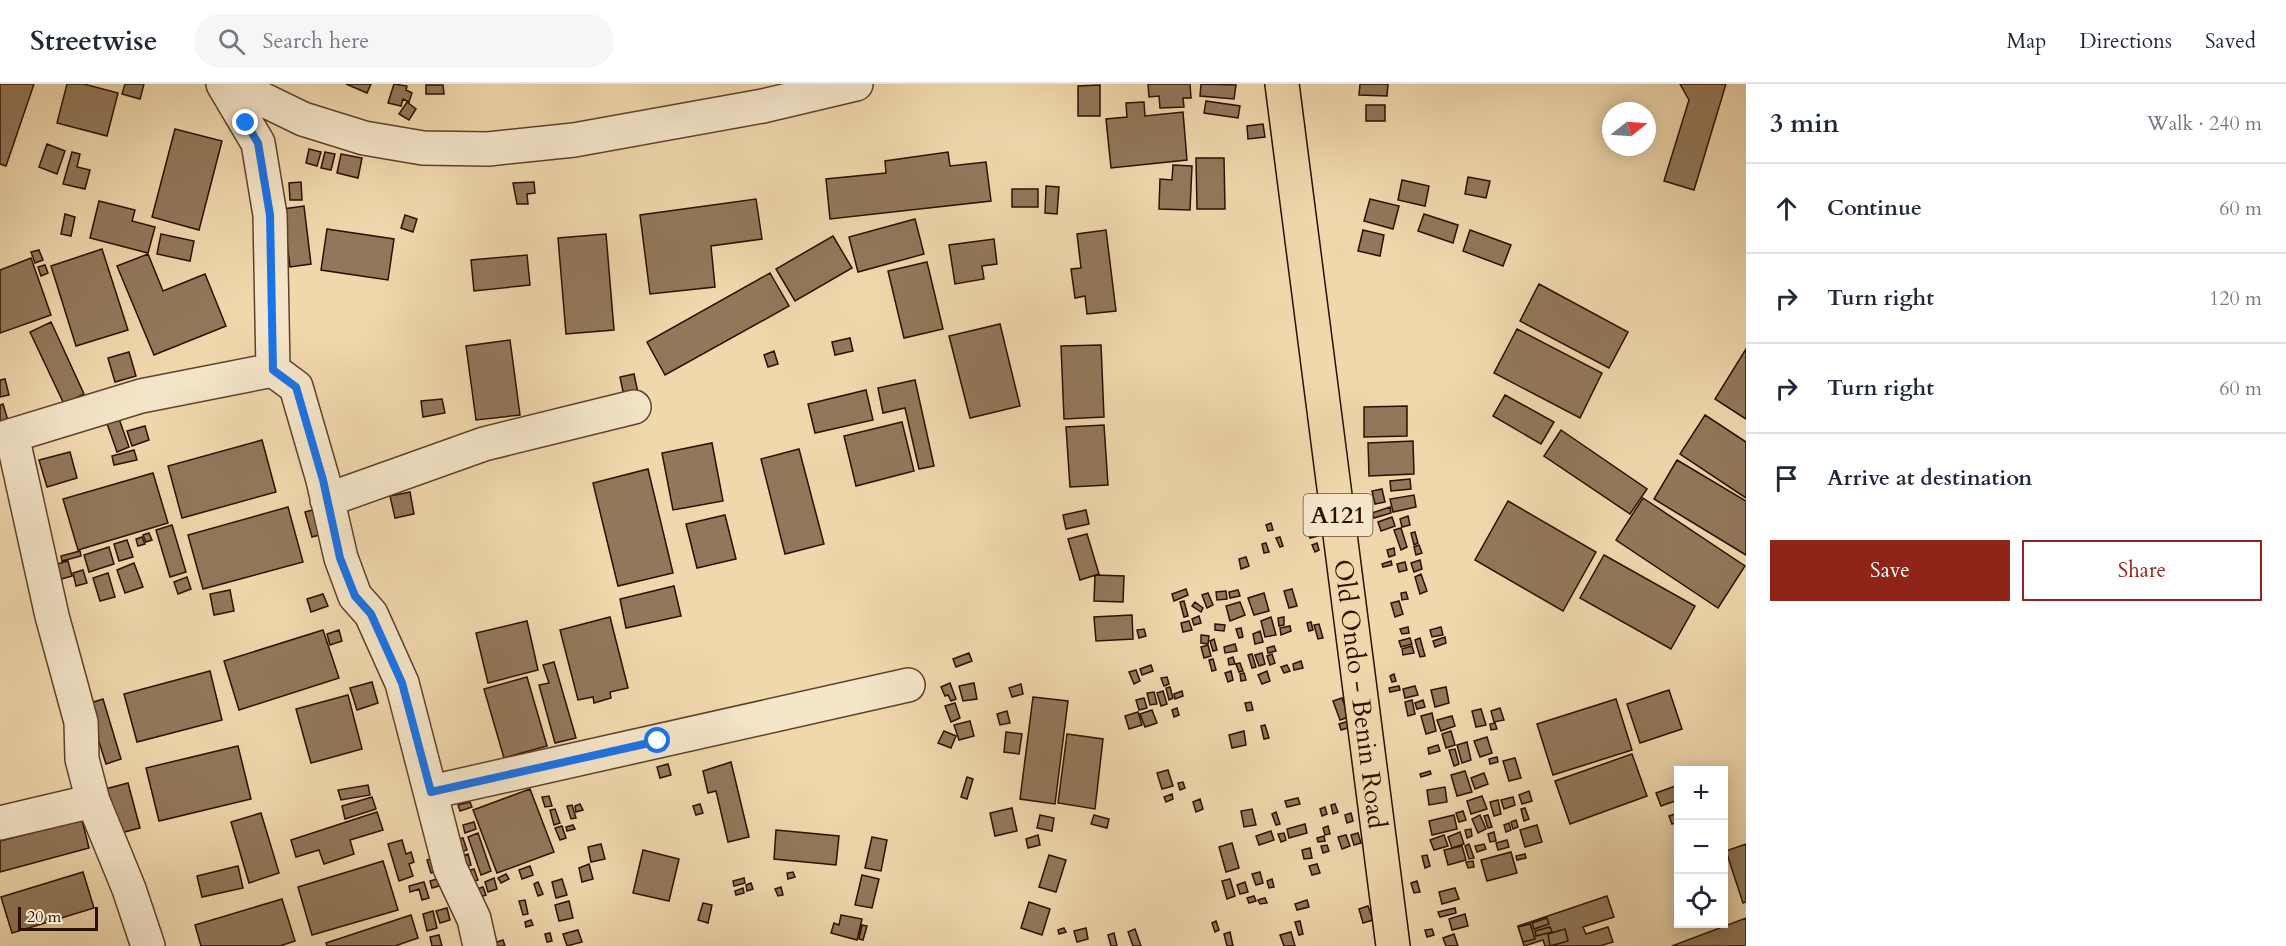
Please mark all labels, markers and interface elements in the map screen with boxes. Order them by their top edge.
search box [194,14,614,68]
text: Streetwise [30,22,158,60]
icon: search [215,25,248,58]
text: Search here [263,26,369,56]
text: Map [2006,27,2046,56]
text: Directions [2079,27,2172,56]
text: Saved [2205,27,2256,56]
north arrow [1602,102,1656,156]
text: 3 min [1770,106,1839,141]
route end [232,109,258,135]
text: Walk · 240 m [2147,110,2262,137]
icon: ahead [1770,192,1803,225]
text: Continue [1827,193,1922,223]
text: 60 m [2219,195,2262,222]
icon: right [1770,282,1803,315]
text: Turn right [1827,283,1934,313]
text: 120 m [2209,285,2262,312]
icon: right [1770,372,1803,405]
text: Turn right [1827,373,1934,403]
text: 60 m [2219,375,2262,402]
icon: arrive [1770,462,1803,495]
text: Arrive at destination [1827,463,2032,493]
road number: A121 [1304,494,1372,536]
button: Save [1770,540,2010,601]
button: Share [2022,540,2262,601]
street label: Old Ondo - Benin Road [1325,557,1395,831]
route start [644,727,670,753]
map controls [1674,766,1728,928]
button: + [1674,766,1728,820]
button: − [1674,820,1728,874]
button: locate [1674,874,1728,928]
scale bar [18,904,98,932]
text: 20 m [27,906,61,928]

